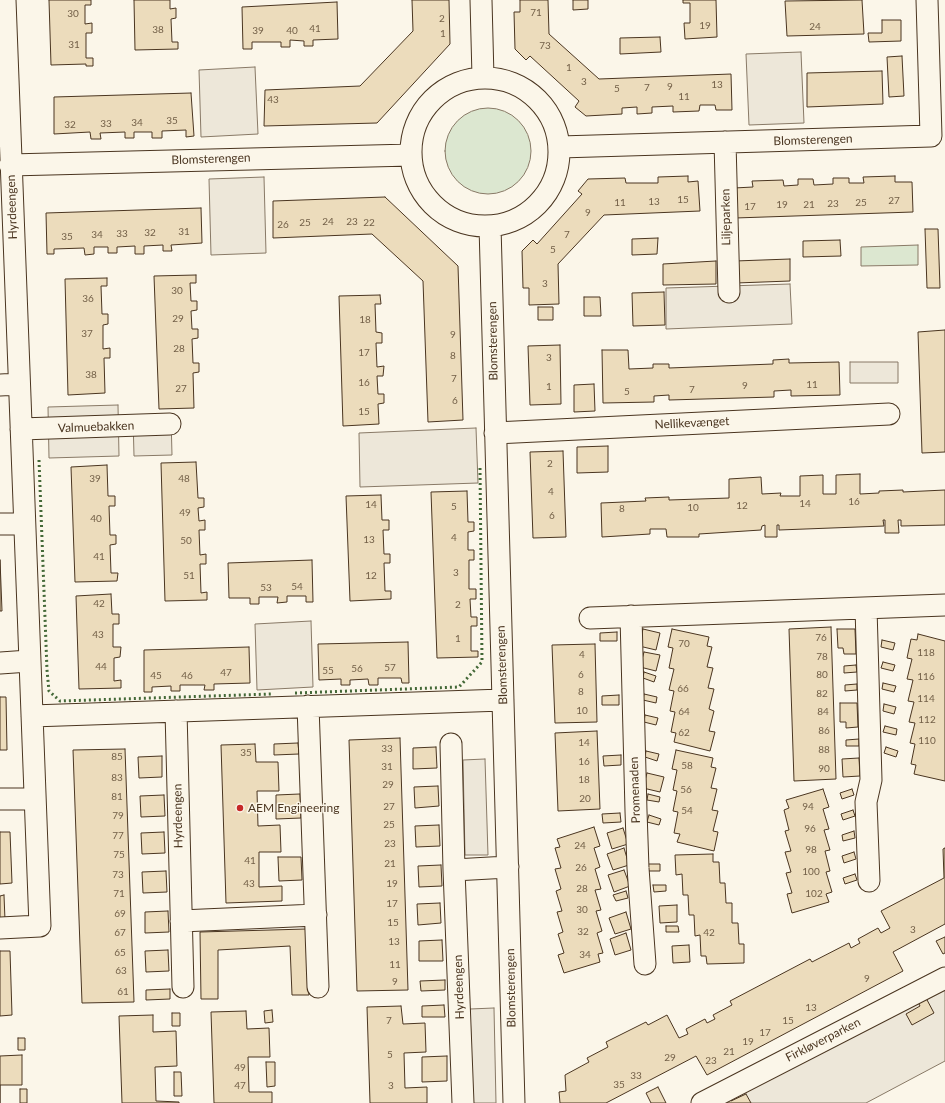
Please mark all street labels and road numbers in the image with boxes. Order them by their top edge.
street label: Blomsterengen [773,131,853,149]
street label: Blomsterengen [171,150,251,168]
street label: Hyrdeengen [4,174,20,240]
street label: Liljeparken [718,188,734,246]
street label: Blomsterengen [485,301,501,381]
street label: Nellikevænget [654,414,730,432]
street label: Valmuebakken [58,418,134,436]
street label: Blomsterengen [493,625,511,705]
street label: Promenaden [627,756,643,824]
street label: Hyrdeengen [170,784,186,848]
street label: Blomsterengen [503,948,519,1028]
street label: Hyrdeengen [451,954,467,1020]
street label: Firkløverparken [783,1015,863,1065]

